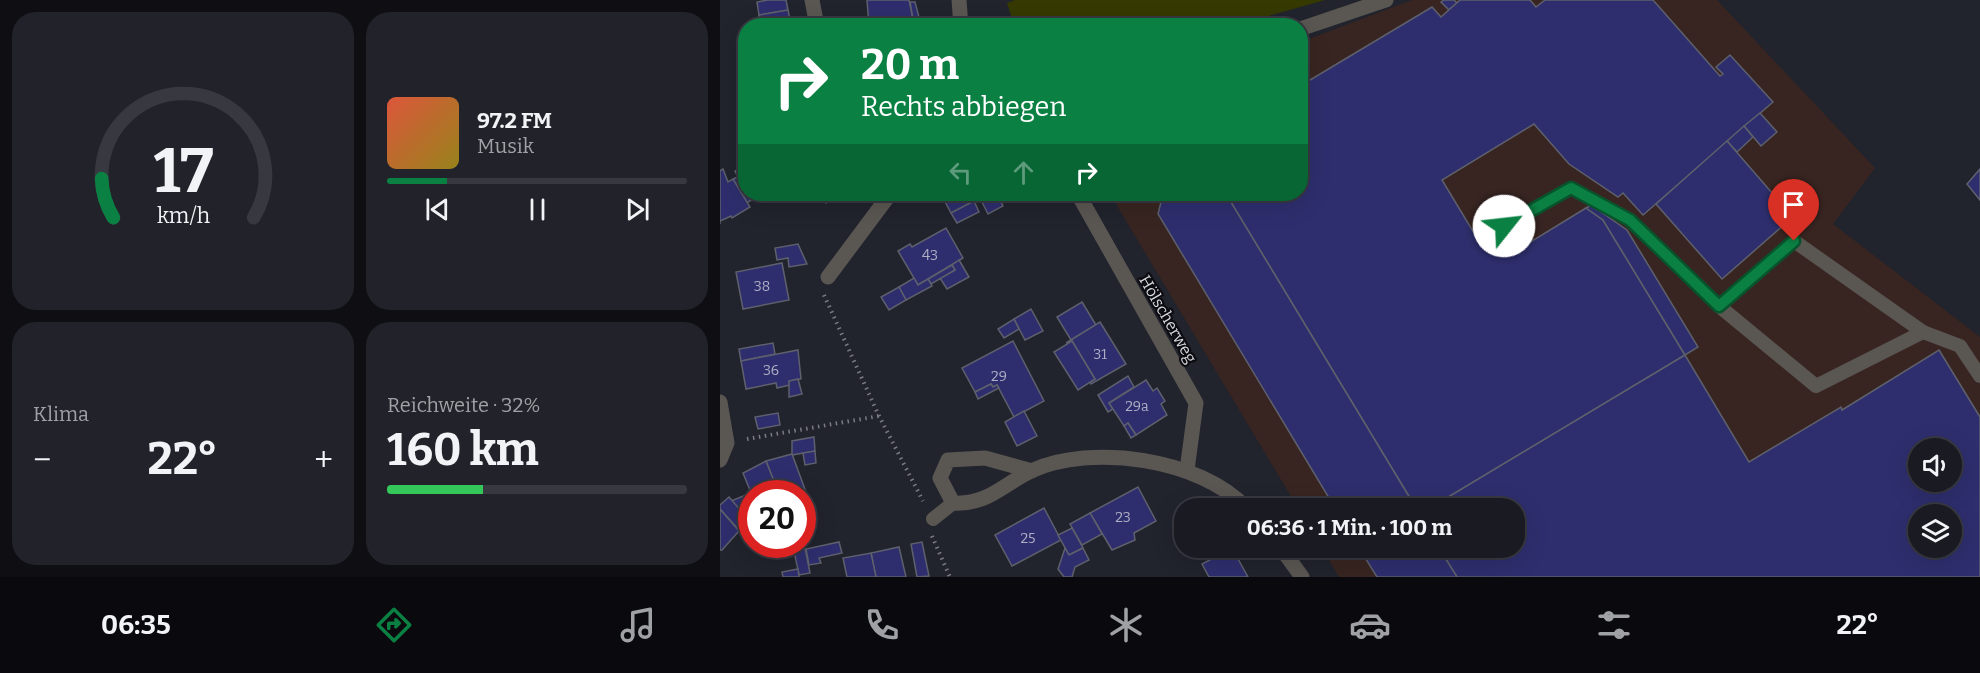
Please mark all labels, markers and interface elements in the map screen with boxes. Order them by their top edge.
text: 20 m [861,40,959,90]
icon: right [762,42,840,120]
text: Rechts abbiegen [861,91,1066,123]
text: 97.2 FM [477,107,552,134]
text: 17 [153,134,213,209]
text: Musik [477,134,534,158]
icon: left [944,156,977,189]
icon: ahead [1007,156,1040,189]
icon: right [1070,156,1103,189]
pin [1768,179,1819,241]
icon: arrive [1777,188,1810,221]
icon: previous [421,193,454,226]
icon: pause [521,193,554,226]
icon: next [621,193,654,226]
position arrow [1472,194,1536,258]
text: km/h [156,204,210,230]
house number: 43 [922,247,938,264]
street label: Hölscherweg [1135,272,1201,366]
house number: 38 [754,278,770,295]
house number: 31 [1093,346,1107,363]
house number: 36 [763,362,779,379]
house number: 29 [991,368,1007,385]
text: Reichweite · 32% [387,393,540,417]
house number: 29a [1125,398,1149,415]
text: Klima [33,402,89,426]
text: 160 km [387,423,539,477]
text: 22° [147,432,218,486]
map controls [1908,438,1962,558]
button: sound [1908,438,1962,492]
text: − [33,440,51,480]
text: + [314,440,333,480]
speed limit sign: 20 [738,480,816,558]
button: layers [1908,504,1962,558]
house number: 23 [1115,509,1131,526]
text: 06:36 · 1 Min. · 100 m [1247,514,1452,541]
house number: 25 [1020,530,1036,547]
icon: directions [373,604,415,646]
icon: music [617,604,659,646]
icon: phone [861,604,903,646]
icon: climate [1105,604,1147,646]
icon: car [1349,604,1391,646]
icon: filters [1593,604,1635,646]
text: 06:35 [101,609,171,641]
text: 22° [1837,609,1879,641]

